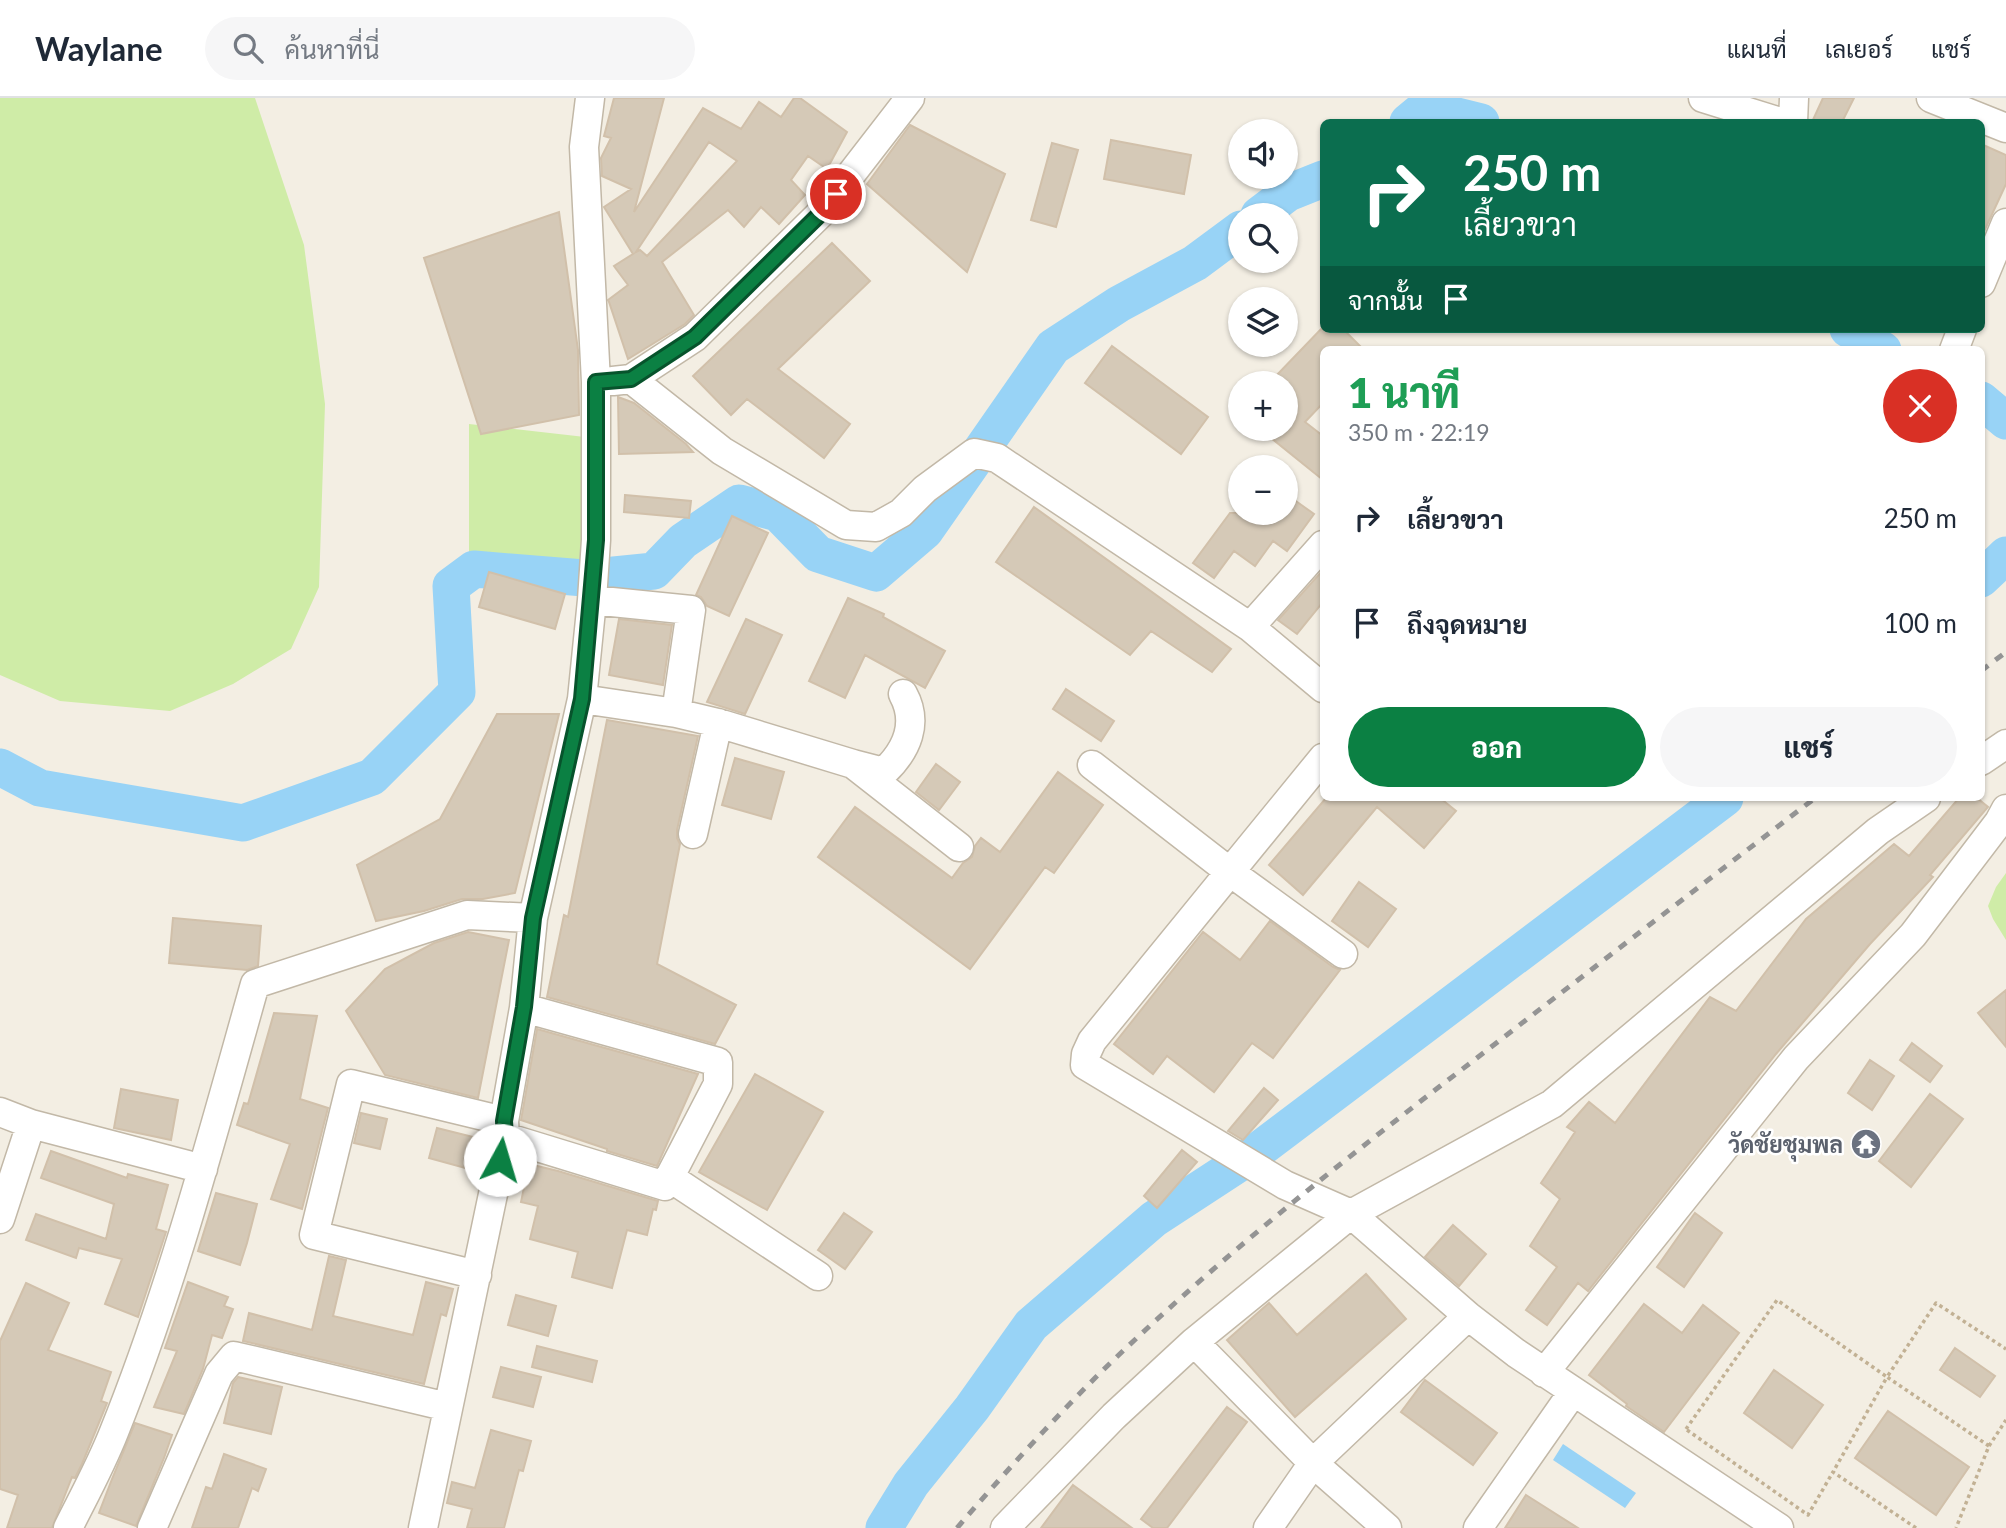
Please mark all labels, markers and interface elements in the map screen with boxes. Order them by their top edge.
search box [205,17,695,80]
text: Waylane [35,28,163,68]
icon: search [229,29,267,67]
text: ค้นหาที่นี่ [285,33,380,65]
text: แผนที่ [1727,34,1787,63]
text: เลเยอร์ [1825,34,1893,63]
text: แชร์ [1931,34,1971,63]
map controls [1228,119,1298,525]
button: sound [1228,119,1298,189]
text: 250 m [1463,143,1601,201]
icon: right [1348,147,1439,238]
pin [806,164,866,224]
icon: arrive [817,175,855,213]
button: search [1228,203,1298,273]
text: เลี้ยวขวา [1463,204,1577,243]
icon: arrive [1437,280,1475,318]
text: จากนั้น [1348,284,1423,316]
button: layers [1228,287,1298,357]
text: 1 นาที [1348,367,1460,417]
button: close [1883,369,1957,443]
button: + [1228,371,1298,441]
text: 350 m · 22:19 [1348,418,1490,446]
button: − [1228,455,1298,525]
icon: right [1348,499,1386,537]
text: 250 m [1884,502,1957,534]
text: เลี้ยวขวา [1407,503,1504,535]
icon: arrive [1348,604,1386,642]
text: 100 m [1884,607,1957,639]
text: ถึงจุดหมาย [1407,608,1528,640]
button: ออก [1348,707,1646,787]
button: แชร์ [1660,707,1957,787]
position arrow [463,1123,537,1197]
temple icon: วัดชัยชุมพล [1849,1127,1883,1161]
place label: วัดชัยชุมพล [1728,1130,1843,1162]

